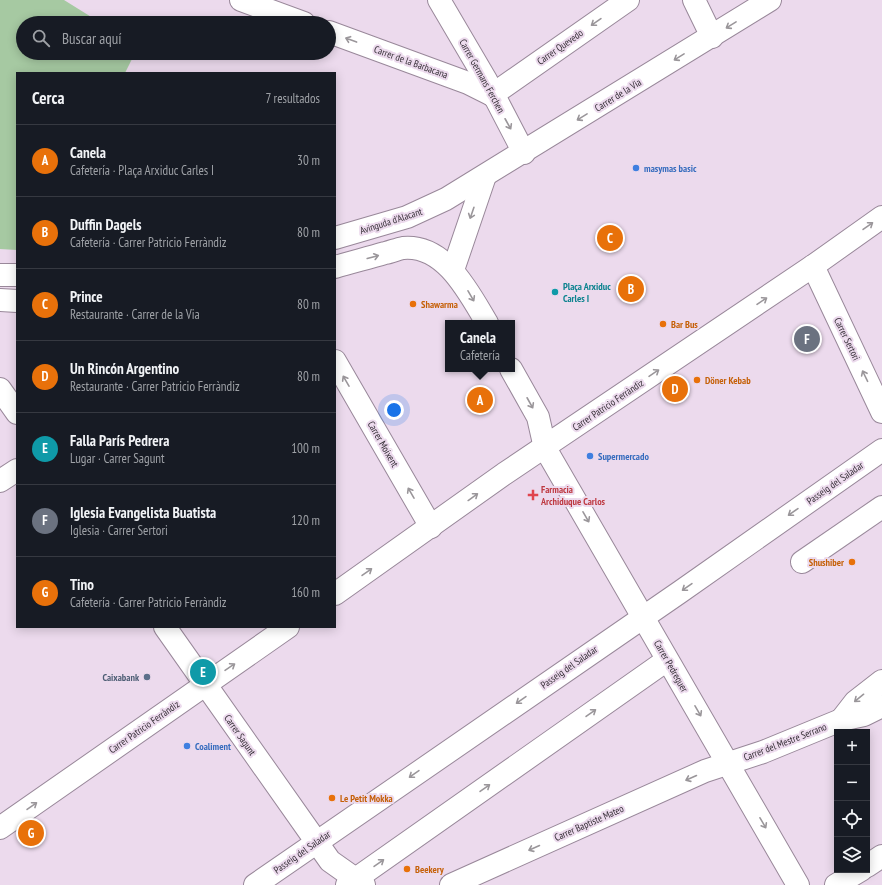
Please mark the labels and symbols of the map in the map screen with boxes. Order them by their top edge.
one-way arrow [591,18,602,26]
one-way arrow [725,21,736,29]
street label: Carrer Quevedo [534,26,586,68]
one-way arrow [346,36,358,44]
street label: Carrer Germans Ferchen [456,37,508,115]
street label: Carrer de la Barbacana [372,43,450,81]
one-way arrow [674,53,685,61]
street label: Carrer de la Via [592,76,644,114]
one-way arrow [577,113,588,121]
one-way arrow [505,118,512,130]
place label: masymas basic [644,162,697,175]
marker: masymas basic [631,163,641,173]
street label: Avinguda d'Alacant [358,205,424,237]
one-way arrow [468,207,475,220]
one-way arrow [863,222,874,231]
pin: C [597,223,623,253]
one-way arrow [366,253,379,260]
pin: B [618,274,644,304]
place label: Plaça Arxiduc Carles I [563,280,611,305]
marker: Plaça Arxiduc Carles I [550,287,560,297]
one-way arrow [467,290,475,302]
one-way arrow [756,296,767,305]
place label: Shawarma [421,298,458,311]
marker: Shawarma [408,299,418,309]
street label: Carrer Sertori [831,315,863,363]
place label: Bar Bus [671,318,698,331]
marker: Bar Bus [658,319,668,329]
pin: F [794,324,820,354]
one-way arrow [648,369,659,377]
one-way arrow [861,371,868,383]
pin: D [662,374,688,404]
place label: Döner Kebab [705,374,751,387]
one-way arrow [342,375,350,387]
marker: Döner Kebab [692,375,702,385]
street label: Carrer Patricio Ferràndiz [570,376,646,434]
pin: A [467,385,493,415]
one-way arrow [527,397,535,409]
your location [384,400,404,420]
street label: Carrer Moixent [365,419,401,470]
place label: Supermercado [598,450,649,463]
marker: Supermercado [585,451,595,461]
street label: Passeig del Saladar [804,459,866,507]
place label: Farmacia Archiduque Carlos [540,483,606,508]
one-way arrow [407,487,415,499]
marker: Farmacia Archiduque Carlos [528,490,538,500]
one-way arrow [467,492,478,501]
one-way arrow [788,508,799,516]
one-way arrow [582,511,590,523]
place label: Shushiber [809,556,844,569]
marker: Shushiber [847,557,857,567]
one-way arrow [361,568,372,576]
one-way arrow [681,583,692,591]
street label: Carrer Pedreguer [651,638,691,695]
street label: Passeig del Saladar [538,643,600,691]
pin: E [190,657,216,687]
one-way arrow [225,663,236,671]
place label: Caixabank [102,671,140,684]
marker: Caixabank [142,672,152,682]
one-way arrow [854,694,865,703]
one-way arrow [516,696,527,704]
street label: Carrer Patricio Ferràndiz [106,698,182,756]
one-way arrow [694,705,702,717]
one-way arrow [585,709,596,717]
street label: Carrer Sagunt [221,712,259,758]
street label: Carrer del Mestre Serrano [742,720,828,764]
place label: Coaliment [195,740,231,753]
marker: Coaliment [182,741,192,751]
one-way arrow [409,770,420,778]
one-way arrow [686,774,698,782]
one-way arrow [480,784,491,792]
place label: Le Petit Mokka [340,792,393,805]
marker: Le Petit Mokka [327,793,337,803]
one-way arrow [26,802,37,810]
street label: Carrer Baptiste Mateo [552,802,626,844]
one-way arrow [760,817,768,829]
pin: G [18,818,44,848]
street label: Passeig del Saladar [271,828,333,876]
one-way arrow [529,845,541,852]
one-way arrow [374,859,385,867]
place label: Beekery [415,863,445,876]
marker: Beekery [402,864,412,874]

